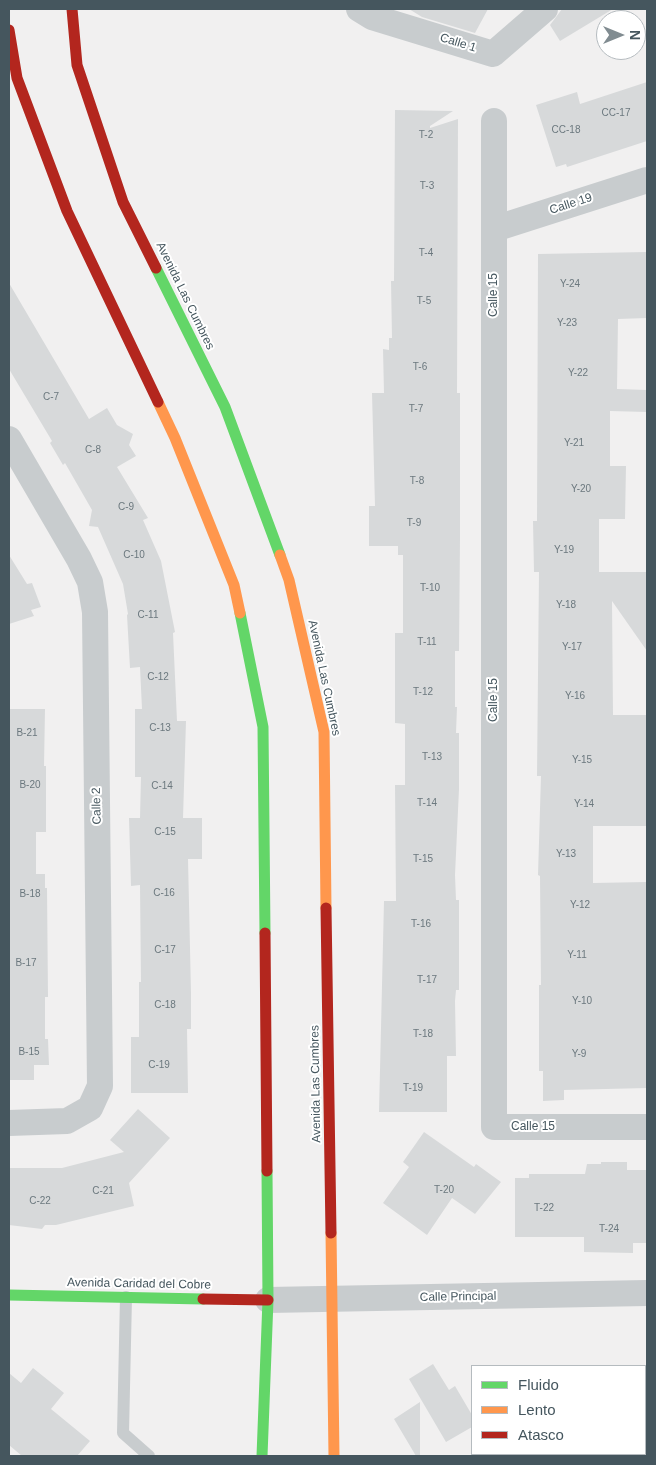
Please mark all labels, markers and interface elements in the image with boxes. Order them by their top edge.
north arrow [596,10,646,60]
text: N [627,30,643,40]
street label: Calle 1 [438,31,478,55]
house number: CC-17 [602,107,630,119]
house number: CC-18 [552,124,580,136]
house number: T-2 [419,129,433,141]
house number: T-3 [420,180,434,192]
street label: Calle 19 [548,190,594,218]
street label: Avenida Las Cumbres [153,240,217,352]
house number: T-4 [419,247,433,259]
street label: Calle 15 [487,273,501,317]
house number: Y-24 [560,278,580,290]
house number: T-5 [417,295,431,307]
house number: Y-23 [557,317,577,329]
house number: T-6 [413,361,427,373]
house number: Y-22 [568,367,588,379]
house number: C-7 [43,391,59,403]
house number: T-7 [409,403,423,415]
house number: Y-21 [564,437,584,449]
house number: C-8 [85,444,101,456]
house number: T-8 [410,475,424,487]
house number: Y-20 [571,483,591,495]
house number: C-9 [118,501,134,513]
house number: T-9 [407,517,421,529]
house number: Y-19 [554,544,574,556]
house number: C-10 [123,549,145,561]
house number: T-10 [420,582,440,594]
house number: Y-18 [556,599,576,611]
house number: C-11 [138,609,158,621]
street label: Avenida Las Cumbres [305,619,343,737]
house number: T-11 [417,636,437,648]
house number: Y-17 [562,641,582,653]
house number: C-12 [147,671,169,683]
street label: Calle 15 [487,678,501,722]
house number: T-12 [413,686,433,698]
house number: Y-16 [565,690,585,702]
house number: C-13 [149,722,171,734]
house number: B-21 [16,727,38,739]
house number: T-13 [422,751,442,763]
house number: Y-15 [572,754,592,766]
house number: B-20 [19,779,41,791]
house number: C-14 [151,780,173,792]
street label: Calle 2 [89,787,105,825]
house number: T-14 [417,797,437,809]
house number: Y-14 [574,798,594,810]
house number: C-15 [154,826,176,838]
house number: Y-13 [556,848,576,860]
house number: T-15 [413,853,433,865]
house number: C-16 [153,887,175,899]
house number: B-18 [19,888,41,900]
house number: Y-12 [570,899,590,911]
house number: T-16 [411,918,431,930]
house number: C-17 [154,944,176,956]
house number: Y-11 [567,949,587,961]
house number: B-17 [15,957,37,969]
house number: T-17 [417,974,437,986]
house number: Y-10 [572,995,592,1007]
house number: C-18 [154,999,176,1011]
street label: Avenida Las Cumbres [308,1025,324,1143]
house number: T-18 [413,1028,433,1040]
house number: B-15 [18,1046,40,1058]
house number: Y-9 [572,1048,586,1060]
house number: C-19 [148,1059,170,1071]
house number: T-19 [403,1082,423,1094]
street label: Calle 15 [511,1120,555,1134]
house number: T-20 [434,1184,454,1196]
house number: C-21 [92,1185,114,1197]
house number: C-22 [29,1195,51,1207]
house number: T-22 [534,1202,554,1214]
house number: T-24 [599,1223,619,1235]
street label: Avenida Caridad del Cobre [67,1276,211,1292]
street label: Calle Principal [420,1289,496,1305]
legend [471,1365,646,1455]
text: Fluido [518,1376,559,1393]
text: Lento [518,1401,556,1418]
text: Atasco [518,1426,564,1443]

